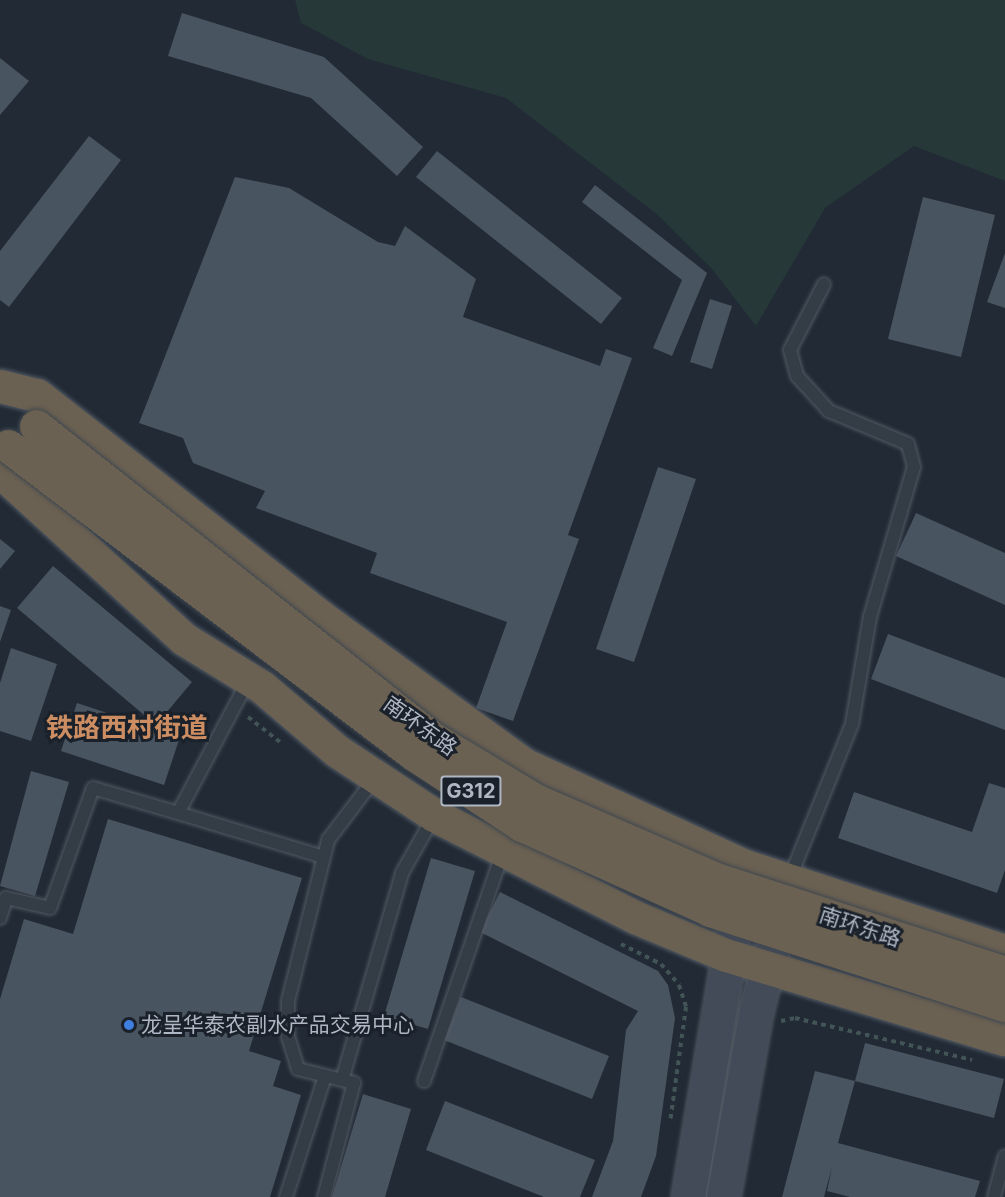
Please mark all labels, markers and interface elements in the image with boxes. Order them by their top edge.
street label: 南环东路 [379,691,461,761]
district label: 铁路西村街道 [46,712,208,744]
road number: G312 [440,774,502,808]
street label: 南环东路 [816,902,904,952]
place label: 龙呈华泰农副水产品交易中心 [141,1012,414,1038]
marker: 龙呈华泰农副水产品交易中心 [122,1018,136,1032]

